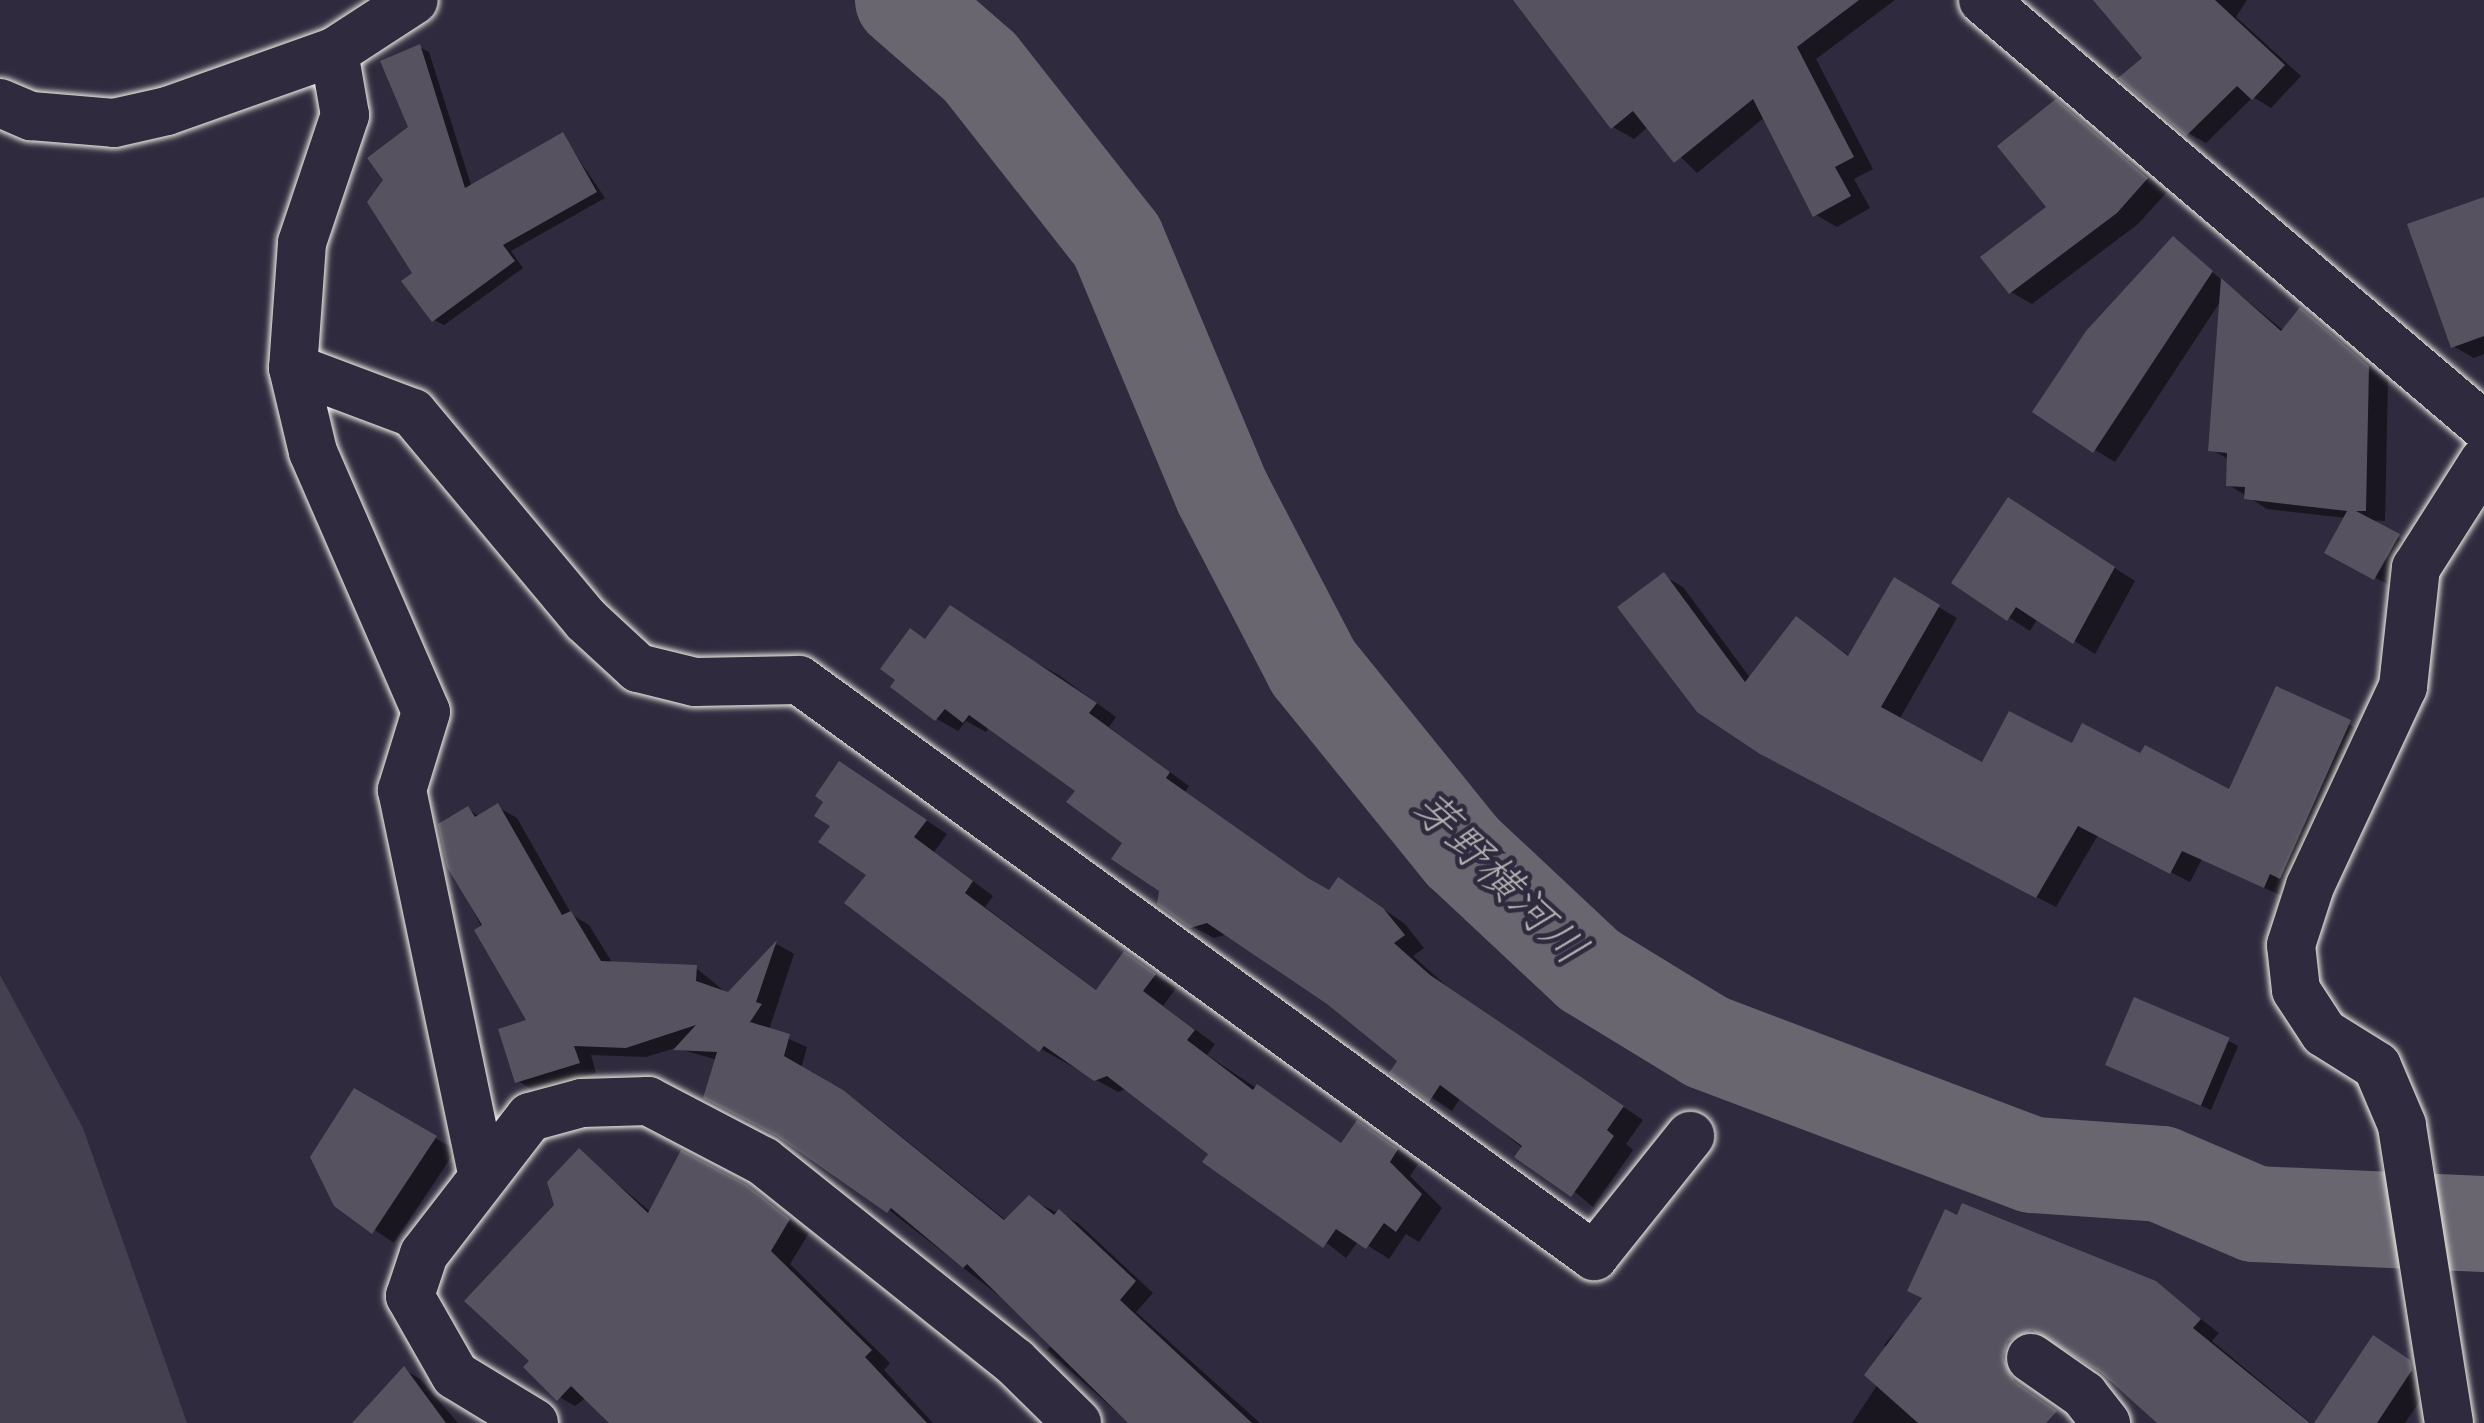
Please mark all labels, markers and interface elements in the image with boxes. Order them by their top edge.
water label: 芽野横河川 [1401,778,1599,976]

